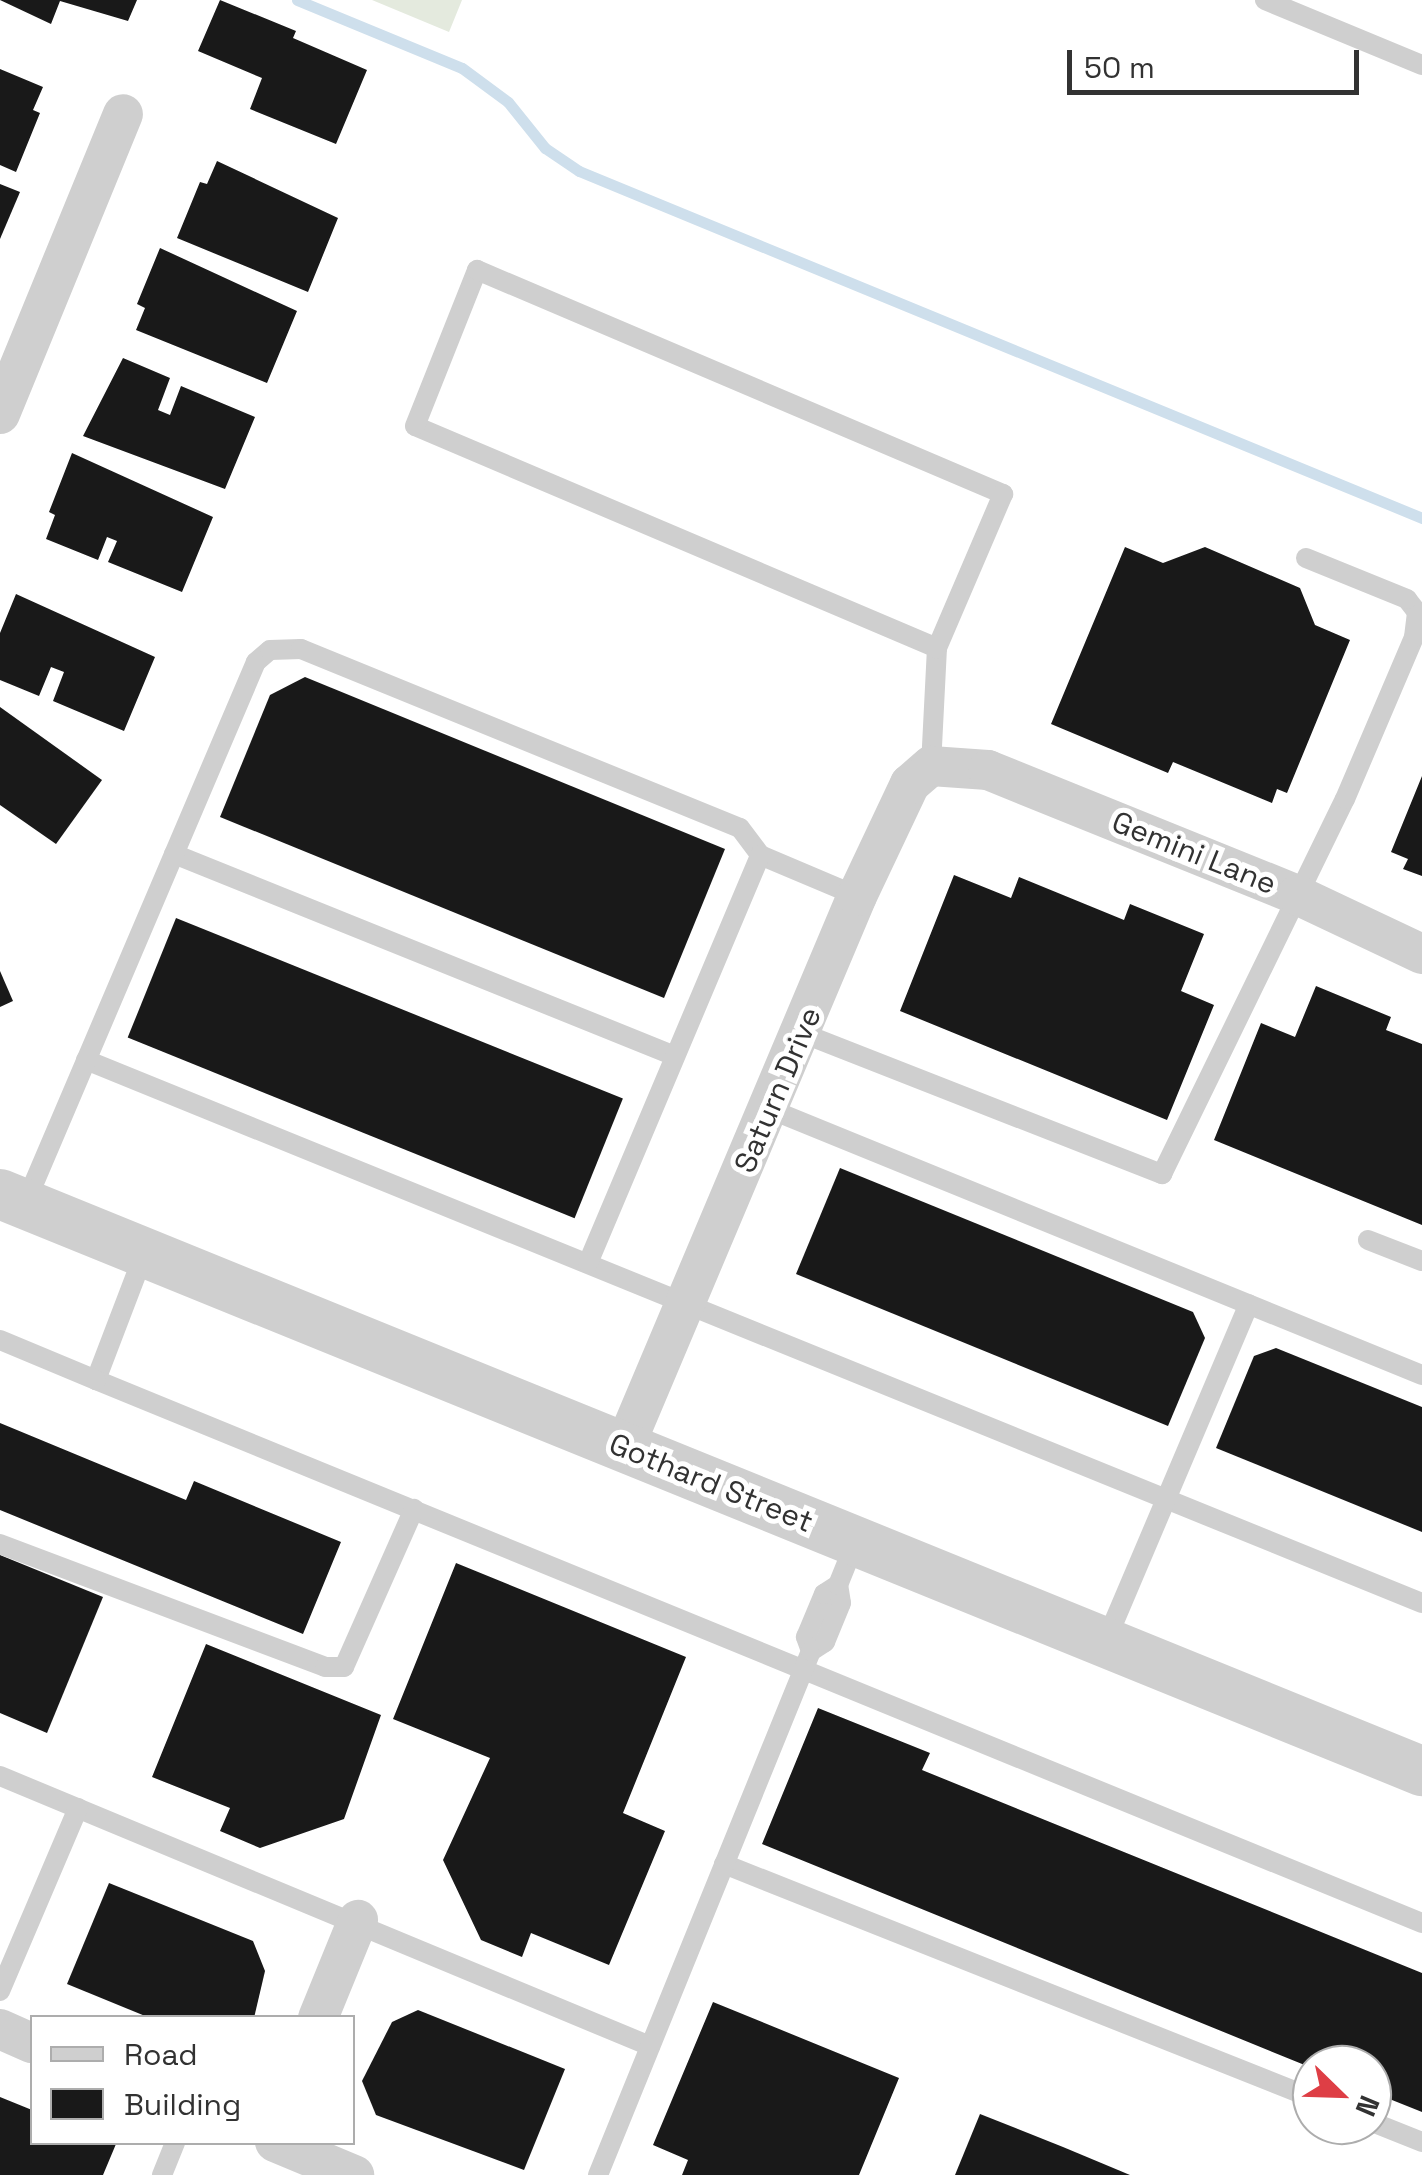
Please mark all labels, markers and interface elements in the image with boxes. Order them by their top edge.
scale bar [1072,30,1364,92]
text: 50 m [1084,48,1155,87]
street label: Gemini Lane [1107,804,1281,902]
street label: Saturn Drive [727,1002,829,1178]
street label: Gothard Street [604,1426,818,1540]
legend [30,2015,355,2145]
text: Road [124,2035,198,2074]
north arrow [1292,2045,1392,2145]
text: Building [124,2085,241,2124]
text: N [1348,2090,1388,2122]

